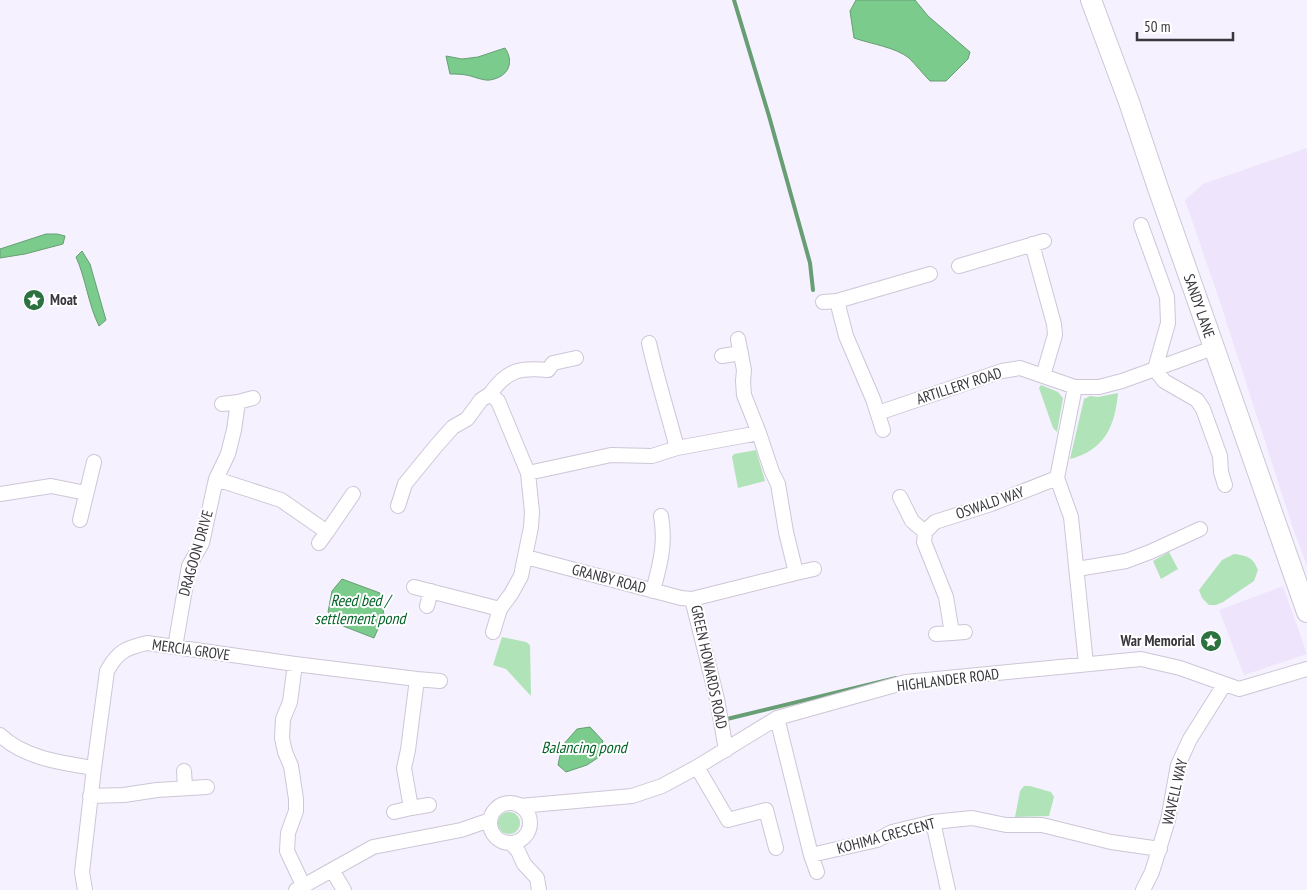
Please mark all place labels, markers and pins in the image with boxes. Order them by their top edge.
place icon: Moat [22,288,46,312]
place label: Moat [50,290,78,309]
place icon: War Memorial [1199,629,1223,653]
place label: War Memorial [1120,631,1195,650]

